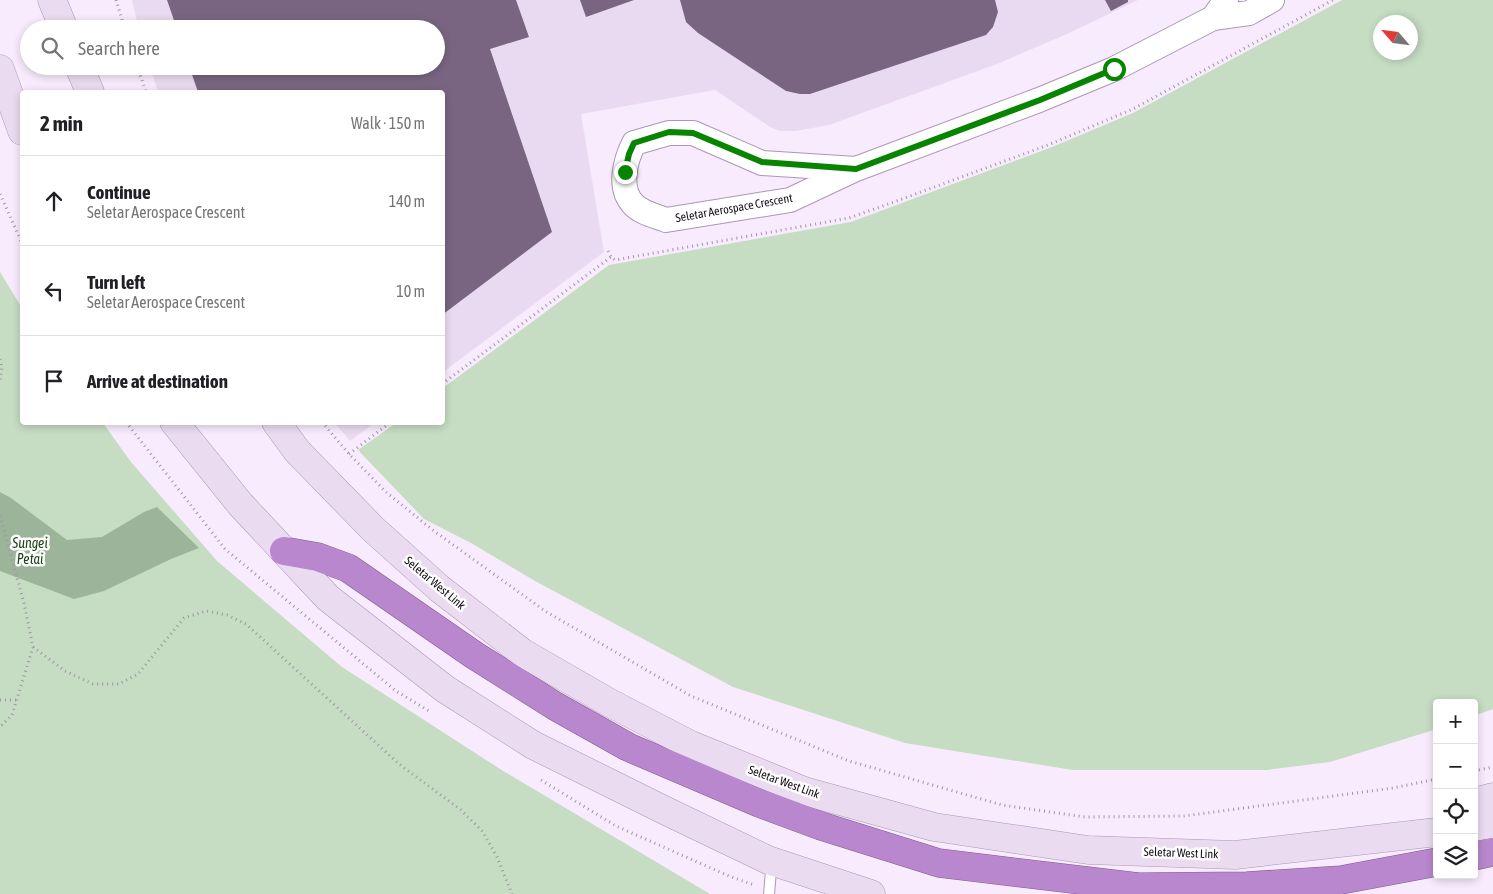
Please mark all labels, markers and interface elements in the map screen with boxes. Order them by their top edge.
north arrow [1373,15,1418,60]
search box [20,20,445,75]
icon: search [38,34,66,62]
text: Search here [78,37,160,59]
route start [1103,58,1126,81]
text: 2 min [40,111,83,135]
text: Walk · 150 m [351,114,425,132]
route end [614,161,637,184]
text: Continue [87,181,151,203]
icon: ahead [40,187,68,215]
street label: Seletar Aerospace Crescent [674,191,794,225]
text: 140 m [389,192,425,210]
text: Seletar Aerospace Crescent [87,203,245,221]
text: Turn left [87,271,145,293]
icon: left [40,277,68,305]
text: 10 m [396,282,425,300]
text: Seletar Aerospace Crescent [87,293,245,311]
icon: arrive [40,367,68,395]
text: Arrive at destination [87,370,228,392]
water label: Sungei Petai [11,535,48,567]
street label: Seletar West Link [402,554,469,613]
map controls [1433,699,1478,879]
button: + [1433,699,1478,744]
button: − [1433,744,1478,789]
street label: Seletar West Link [746,763,822,802]
button: locate [1433,789,1478,834]
button: layers [1433,834,1478,879]
street label: Seletar West Link [1143,845,1219,861]

